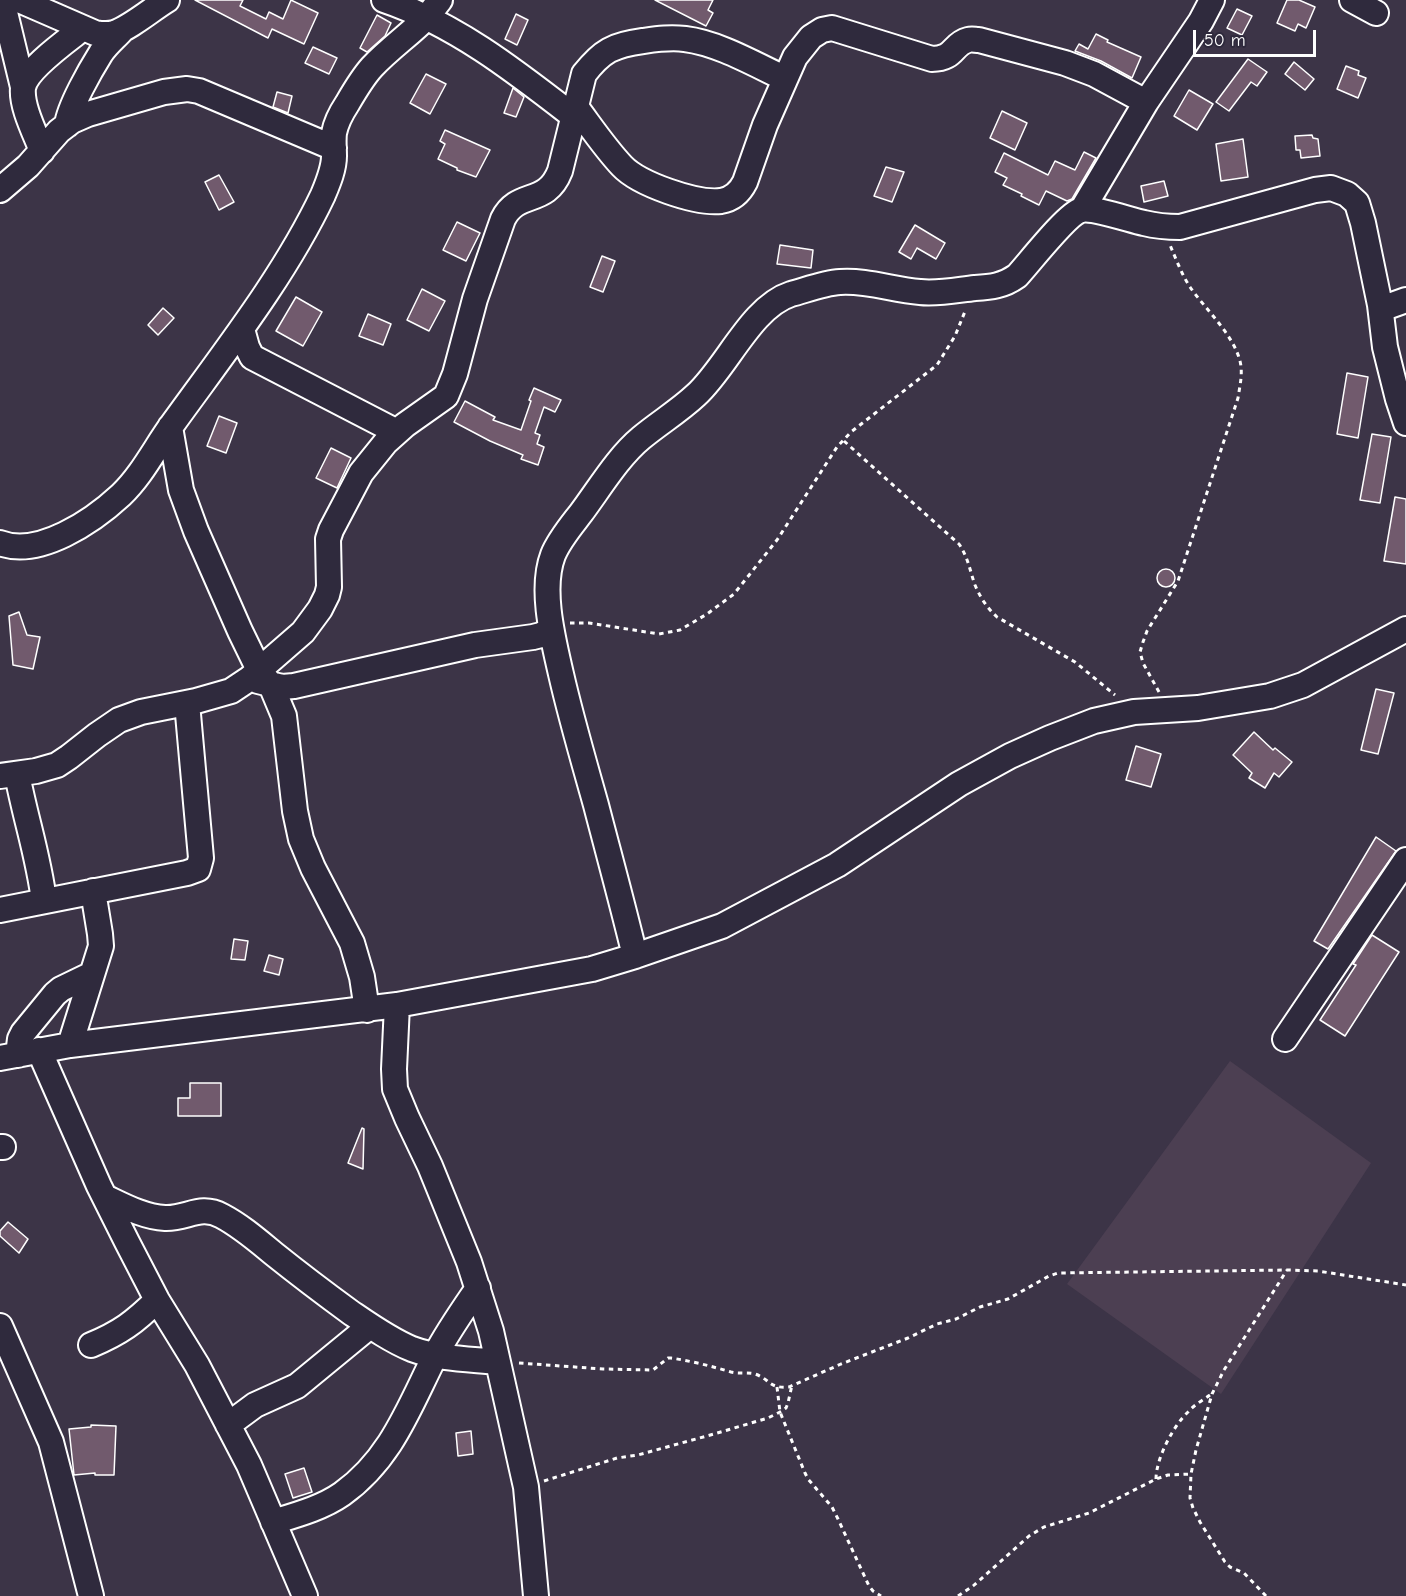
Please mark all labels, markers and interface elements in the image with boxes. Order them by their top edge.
scale bar [1196,18,1319,56]
text: 50 m [1204,30,1246,51]

